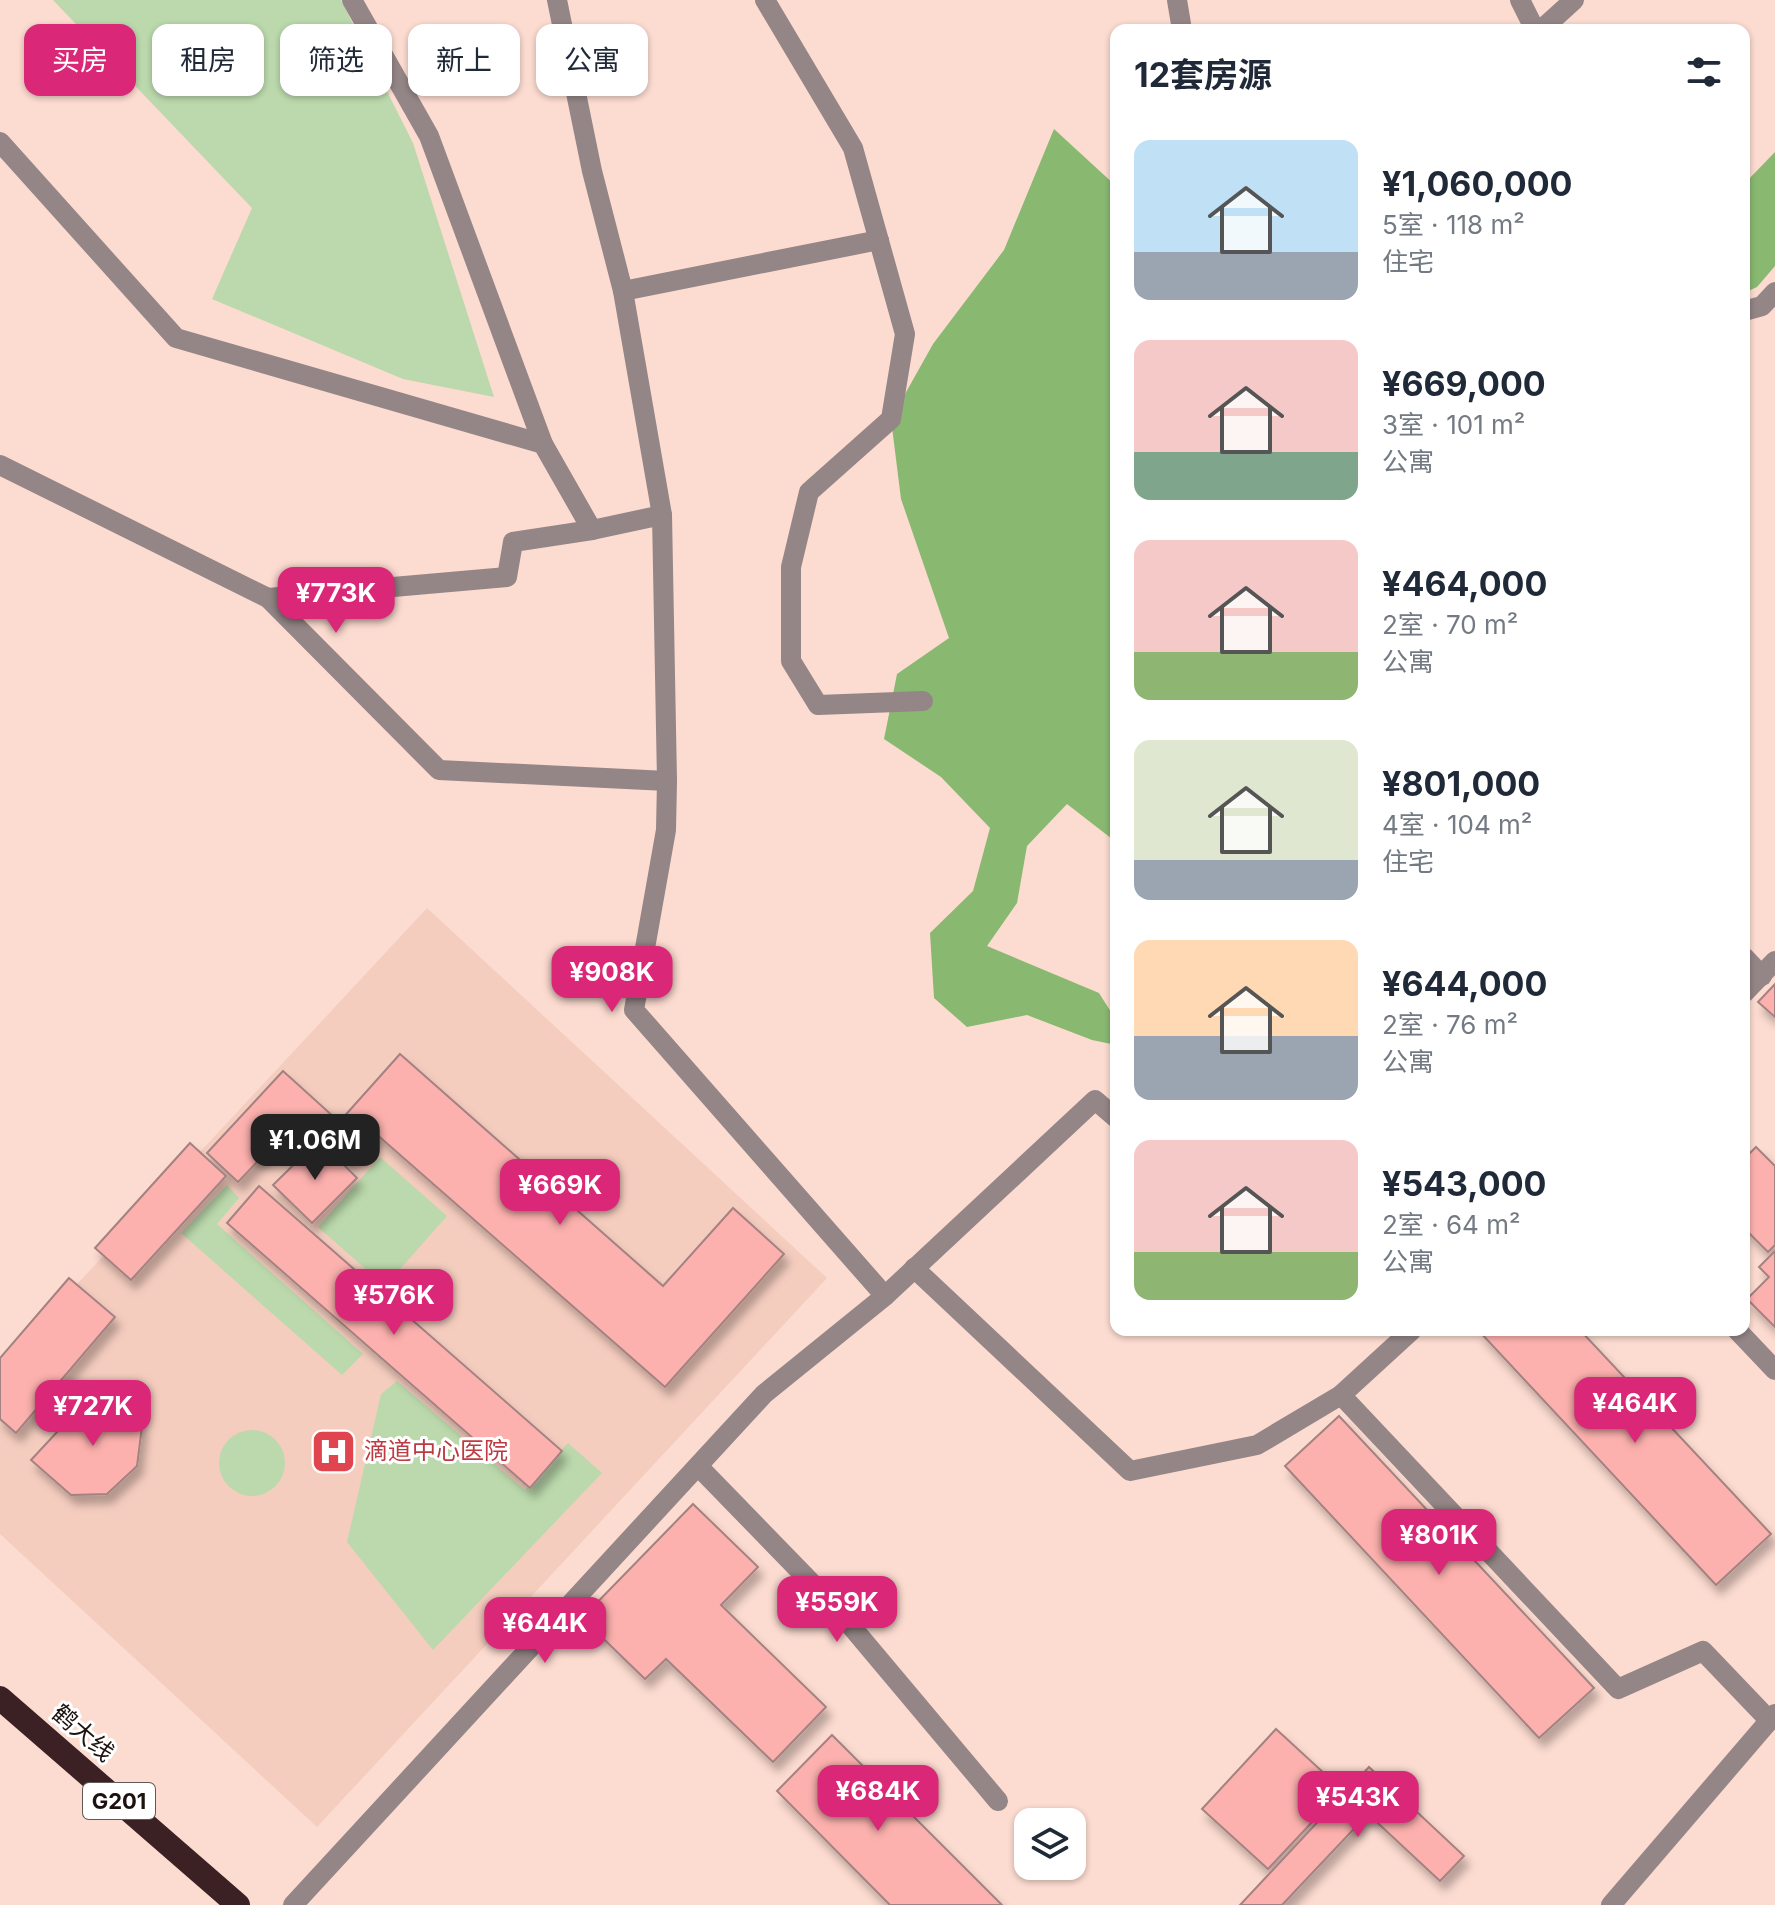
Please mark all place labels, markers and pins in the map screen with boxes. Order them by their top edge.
pin: ¥773K [280,567,392,635]
pin: ¥908K [556,946,668,1014]
pin: ¥1.06M [250,1114,380,1182]
pin: ¥669K [504,1159,616,1227]
pin: ¥576K [338,1269,450,1337]
pin: ¥464K [1579,1377,1691,1445]
pin: ¥727K [37,1380,149,1448]
hospital icon: 滴道中心医院 [309,1427,357,1475]
place label: 滴道中心医院 [364,1436,508,1465]
pin: ¥801K [1383,1509,1495,1577]
pin: ¥559K [781,1576,893,1644]
pin: ¥644K [489,1597,601,1665]
pin: ¥684K [822,1765,934,1833]
pin: ¥543K [1302,1771,1414,1839]

